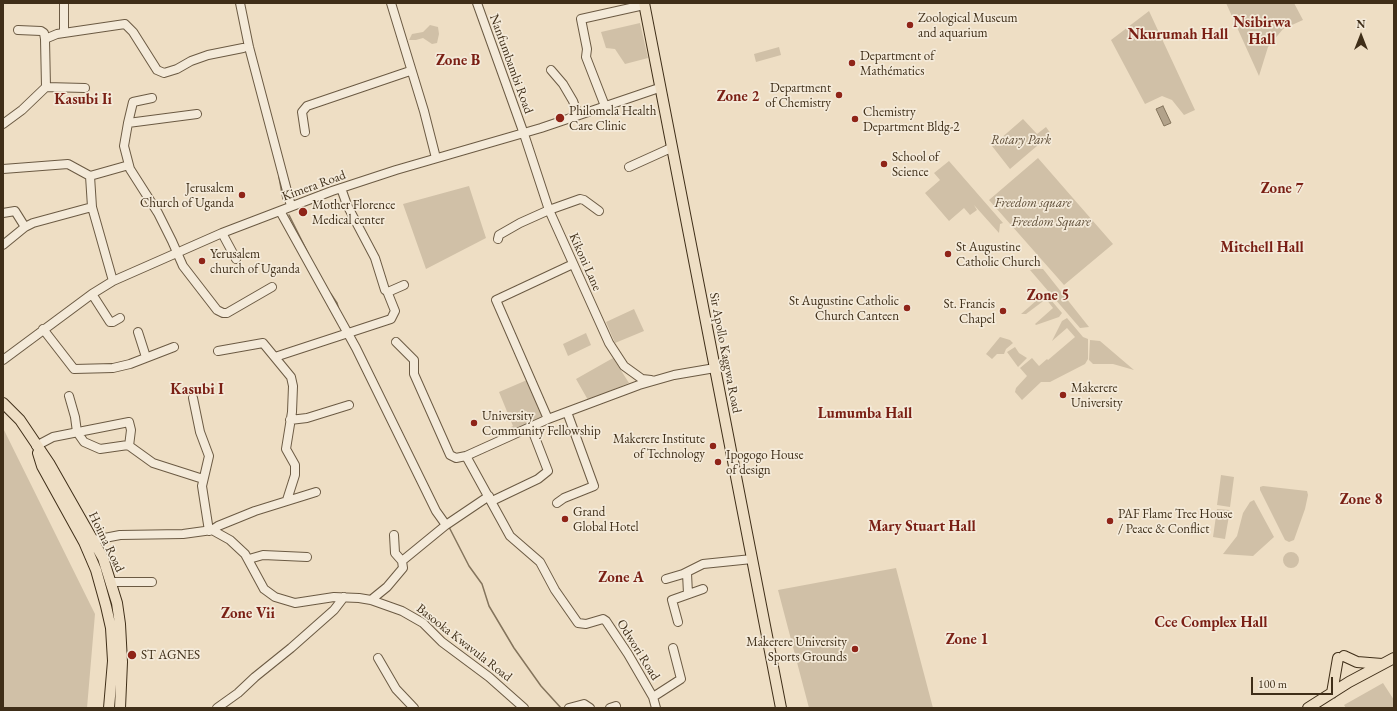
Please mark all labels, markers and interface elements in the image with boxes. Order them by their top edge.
place label: Zoological Museum and aquarium [918,10,1018,41]
street label: Nanfumbambi Road [486,12,536,116]
district label: Nsibirwa Hall [1233,14,1291,49]
north arrow [1341,16,1381,56]
text: N [1357,17,1365,31]
marker: Zoological Museum and aquarium [905,20,915,30]
district label: Nkurumah Hall [1128,26,1228,44]
place label: Department of Mathématics [860,48,934,79]
district label: Zone B [436,52,480,70]
marker: Department of Mathématics [847,58,857,68]
place label: Department of Chemistry [765,80,831,111]
district label: Zone 2 [717,88,759,106]
marker: Department of Chemistry [834,90,844,100]
district label: Kasubi Ii [54,91,112,109]
place label: Philomela Health Care Clinic [569,103,656,134]
place label: Chemistry Department Bldg-2 [863,104,959,135]
marker: Philomela Health Care Clinic [554,112,566,124]
marker: Chemistry Department Bldg-2 [850,114,860,124]
park label: Rotary Park [991,132,1051,148]
place label: School of Science [892,149,939,180]
marker: School of Science [879,159,889,169]
street label: Kimera Road [280,167,348,205]
place label: Jerusalem Church of Uganda [140,180,234,211]
district label: Zone 7 [1261,180,1303,198]
marker: Jerusalem Church of Uganda [237,190,247,200]
park label: Freedom square [995,195,1071,211]
place label: Mother Florence Medical center [312,197,395,228]
marker: Mother Florence Medical center [297,206,309,218]
park label: Freedom Square [1011,214,1091,230]
street label: Kikoni Lane [565,231,605,293]
place label: St Augustine Catholic Church [956,239,1041,270]
district label: Mitchell Hall [1220,239,1304,257]
place label: Yerusalem church of Uganda [210,246,300,277]
marker: St Augustine Catholic Church [943,249,953,259]
marker: Yerusalem church of Uganda [197,256,207,266]
district label: Zone 5 [1027,287,1069,305]
street label: Sir Apollo Kaggwa Road [706,291,744,415]
place label: St Augustine Catholic Church Canteen [789,293,899,324]
place label: St. Francis Chapel [944,296,995,327]
marker: St Augustine Catholic Church Canteen [902,303,912,313]
marker: St. Francis Chapel [998,306,1008,316]
place label: Makerere University [1071,380,1123,411]
district label: Kasubi I [170,381,224,399]
marker: Makerere University [1058,390,1068,400]
district label: Lumumba Hall [818,405,912,423]
place label: University Community Fellowship [482,408,601,439]
marker: University Community Fellowship [469,418,479,428]
place label: Makerere Institute of Technology [613,431,705,462]
marker: Makerere Institute of Technology [708,441,718,451]
place label: Ipogogo House of design [726,447,803,478]
marker: Ipogogo House of design [713,457,723,467]
district label: Zone 8 [1340,491,1382,509]
place label: Grand Global Hotel [573,504,639,535]
place label: PAF Flame Tree House / Peace & Conflict [1118,506,1232,537]
street label: Hoima Road [85,509,127,575]
marker: Grand Global Hotel [560,514,570,524]
marker: PAF Flame Tree House / Peace & Conflict [1105,516,1115,526]
district label: Mary Stuart Hall [868,518,976,536]
district label: Zone A [598,569,644,587]
street label: Basooka Kwavula Road [413,601,515,685]
district label: Zone Vii [221,605,275,623]
district label: Cce Complex Hall [1154,614,1268,632]
street label: Odwori Road [613,617,663,683]
district label: Zone 1 [946,631,988,649]
place label: Makerere University Sports Grounds [746,634,847,665]
marker: Makerere University Sports Grounds [850,644,860,654]
place label: ST AGNES [141,647,200,663]
marker: ST AGNES [126,649,138,661]
scale bar [1253,669,1335,695]
text: 100 m [1258,676,1287,692]

